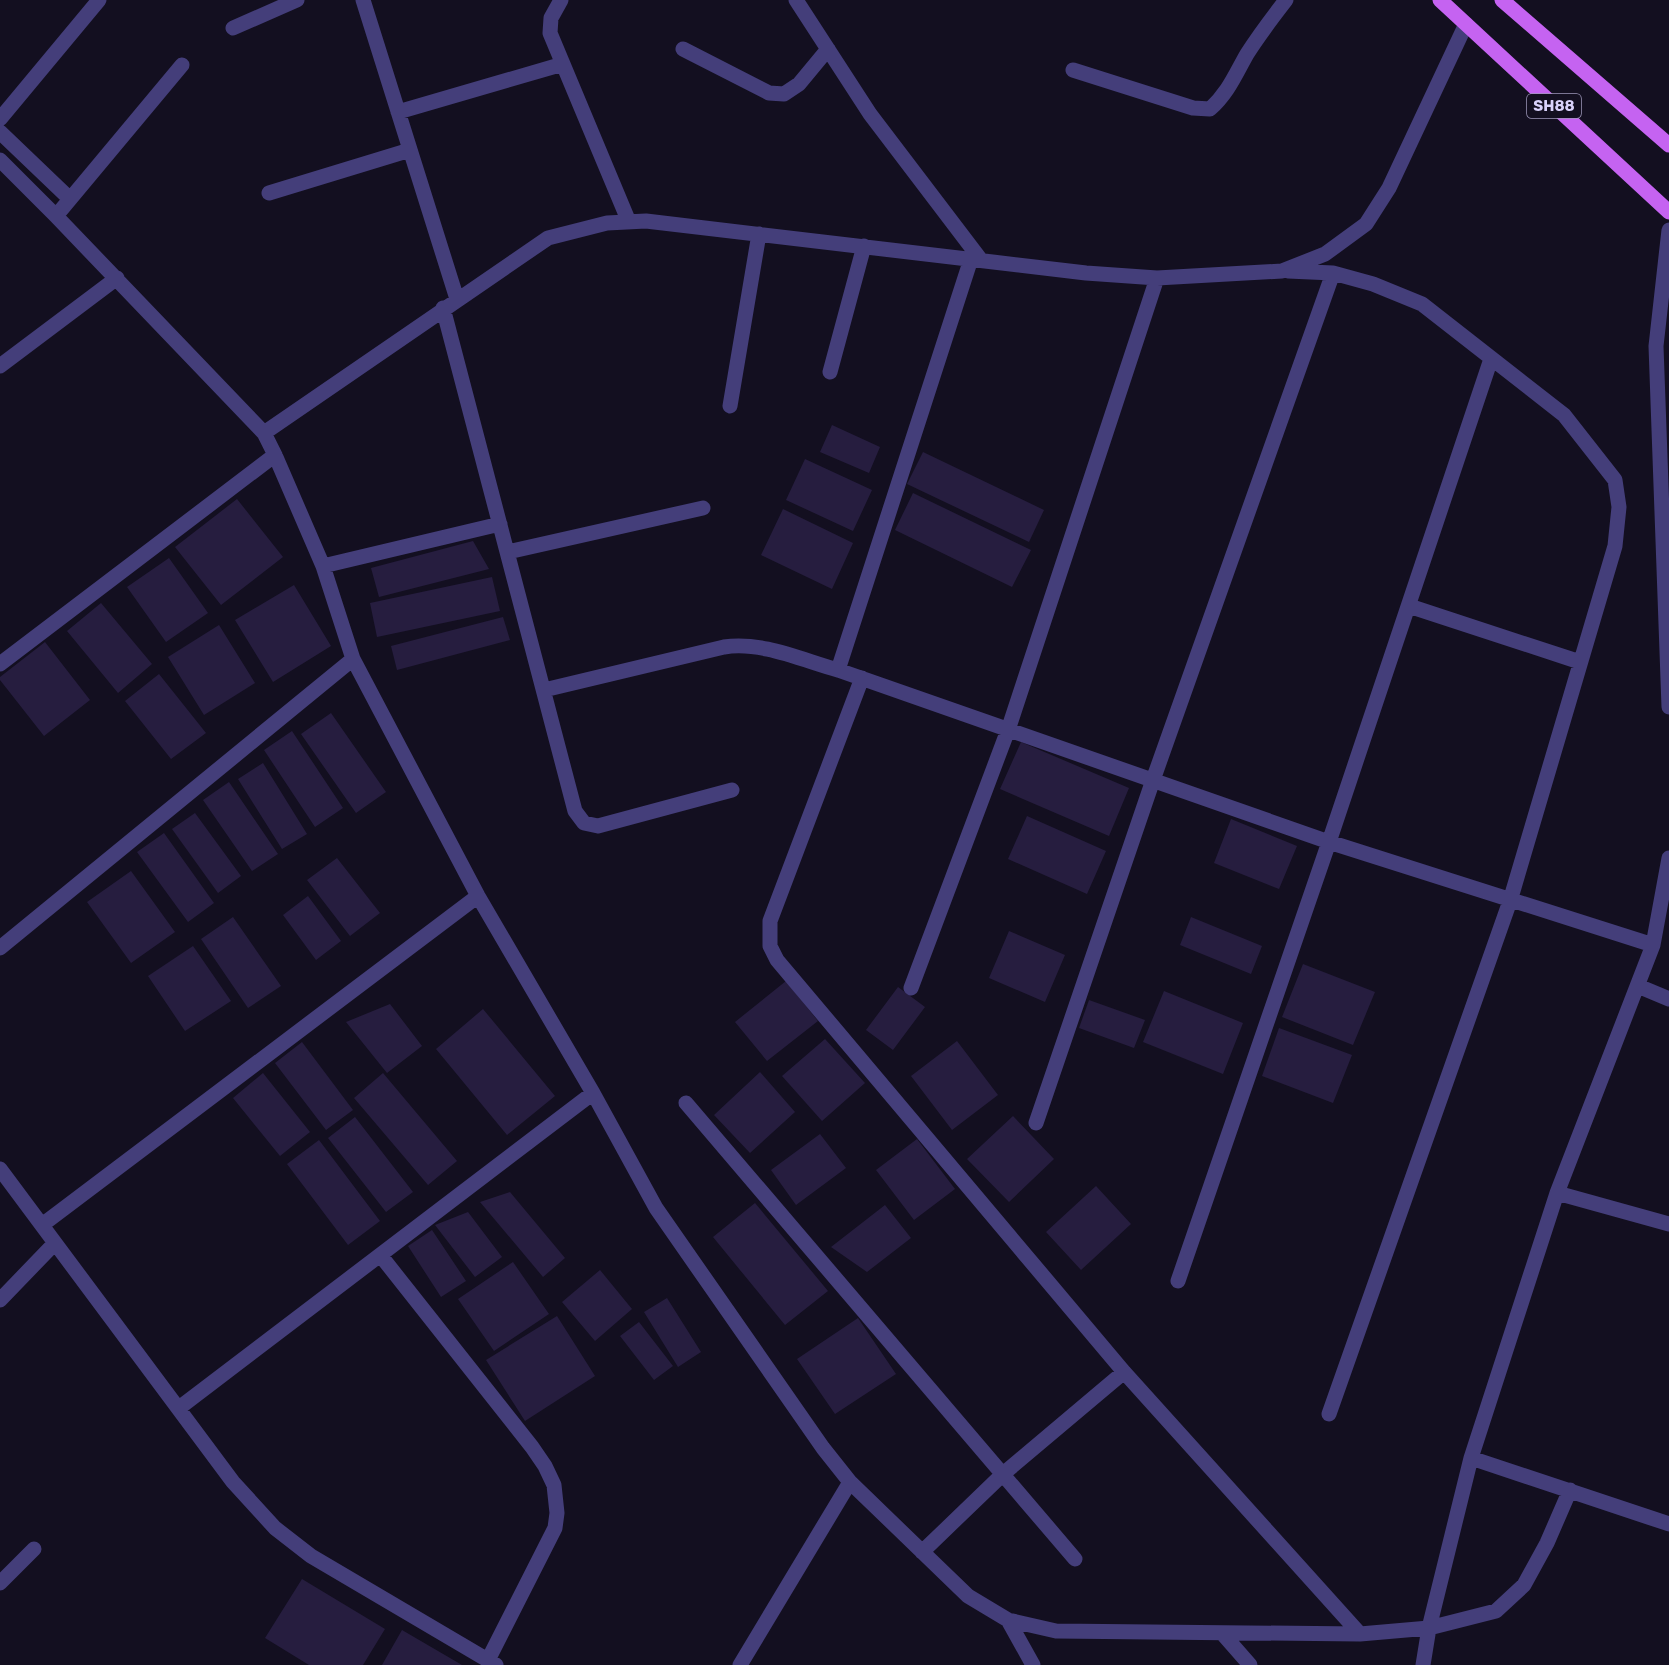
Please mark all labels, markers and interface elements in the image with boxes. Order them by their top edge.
road number: SH88 [1527,94,1581,118]

